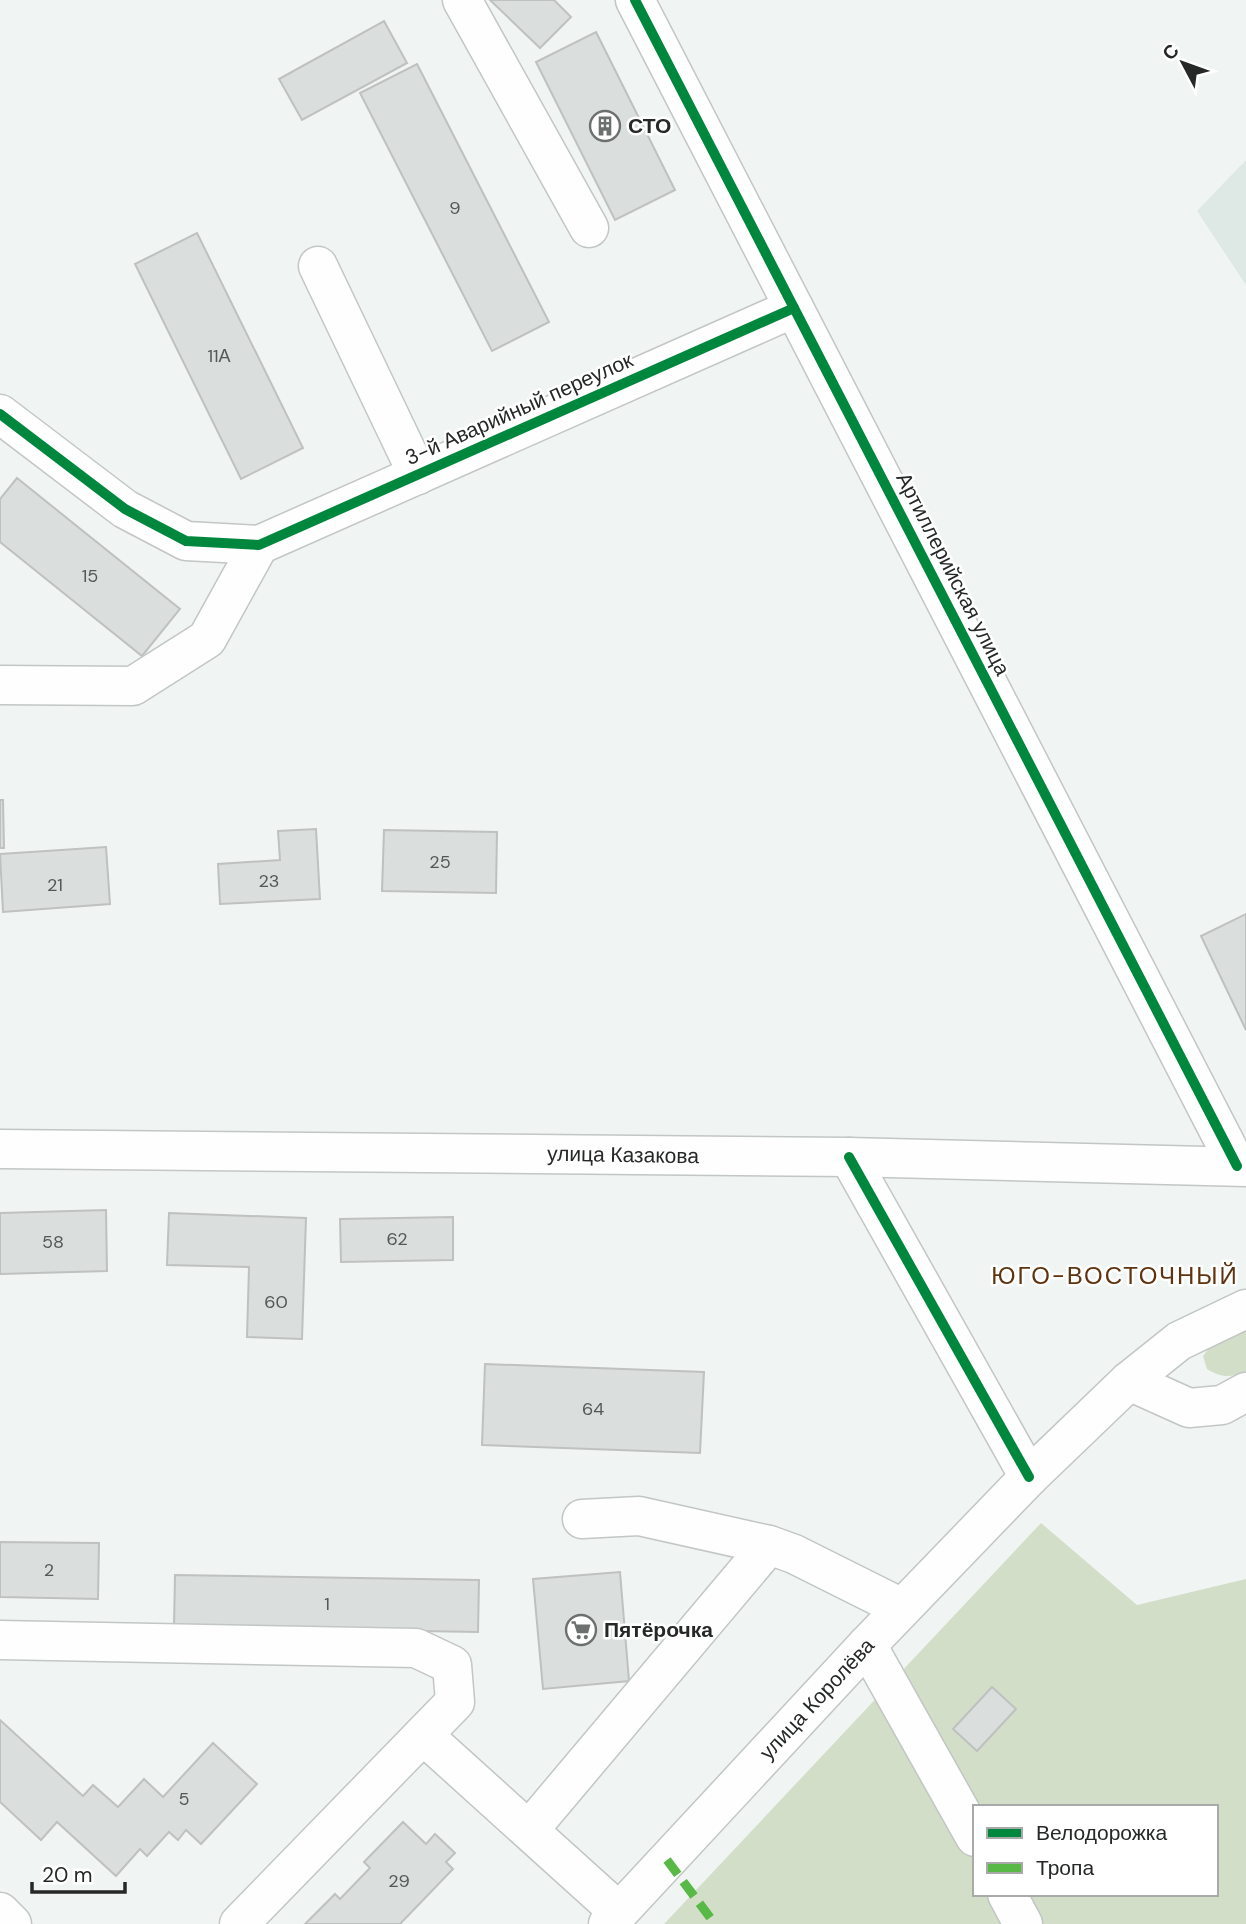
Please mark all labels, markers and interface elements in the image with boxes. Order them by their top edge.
north arrow [1148,28,1218,98]
text: С [1157,39,1185,66]
building icon: СТО [588,109,622,143]
place label: СТО [628,112,671,140]
house number: 9 [449,196,461,220]
house number: 11А [207,344,231,368]
street label: 3-й Аварийный переулок [401,346,638,472]
street label: Артиллерийская улица [890,468,1017,681]
house number: 15 [82,564,98,588]
house number: 25 [429,850,451,874]
house number: 23 [258,869,280,893]
house number: 21 [47,873,63,897]
street label: улица Казакова [547,1140,700,1170]
house number: 62 [386,1227,408,1251]
house number: 58 [42,1230,64,1254]
district label: ЮГО-ВОСТОЧНЫЙ [991,1260,1239,1291]
house number: 60 [264,1290,288,1314]
house number: 64 [582,1397,604,1421]
house number: 2 [44,1558,54,1582]
house number: 1 [324,1592,330,1616]
supermarket icon: Пятёрочка [564,1613,598,1647]
place label: Пятёрочка [604,1616,713,1644]
street label: улица Королёва [753,1632,881,1766]
house number: 5 [179,1787,189,1811]
legend [973,1805,1218,1896]
text: Велодорожка [1036,1819,1167,1847]
scale bar [32,1850,124,1894]
text: Тропа [1036,1854,1094,1882]
text: 20 m [42,1861,93,1889]
house number: 29 [388,1869,410,1893]

